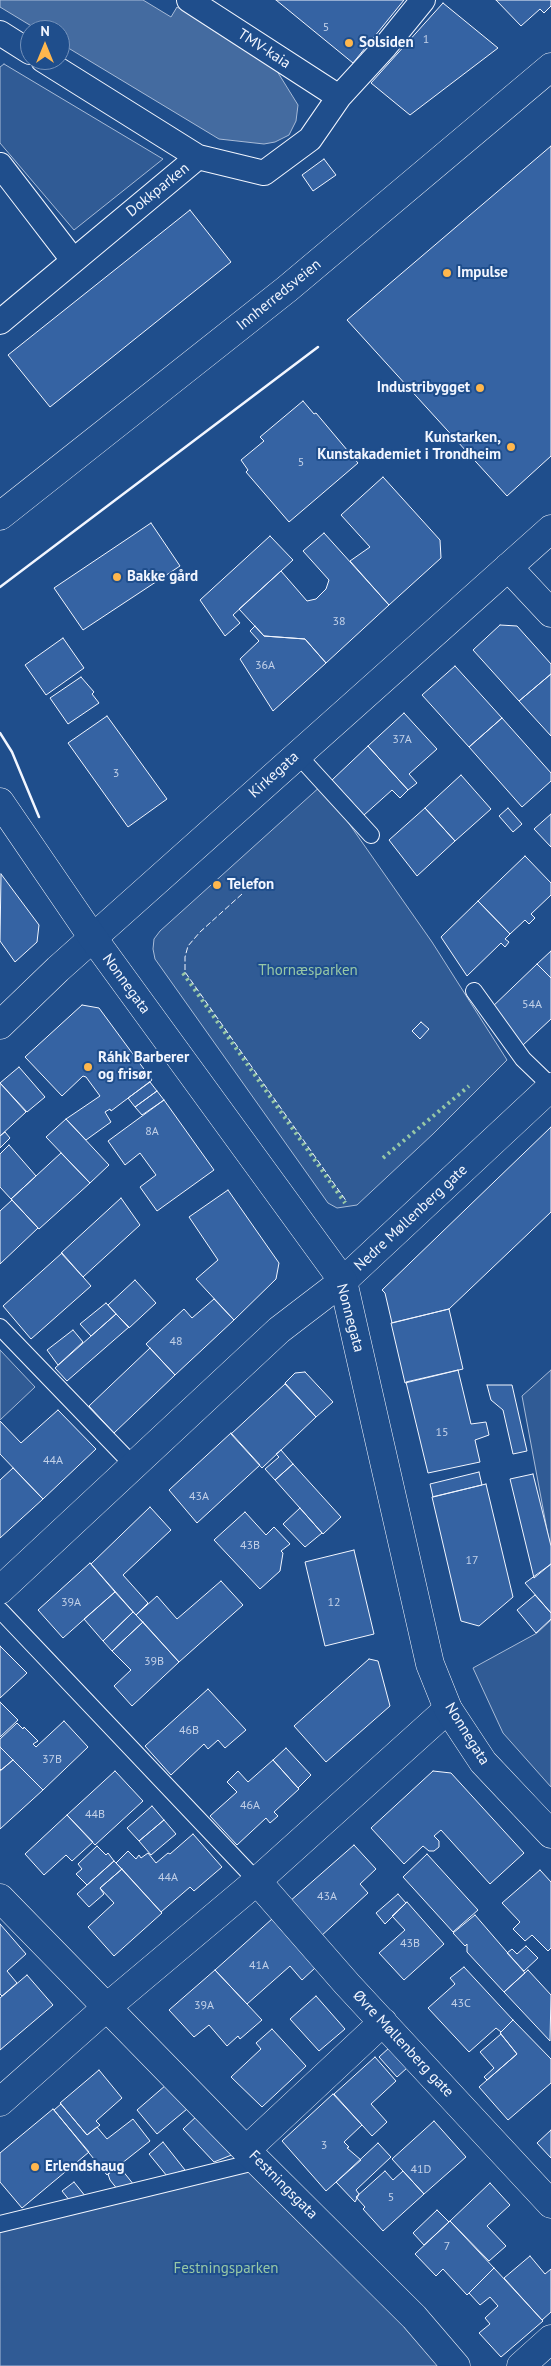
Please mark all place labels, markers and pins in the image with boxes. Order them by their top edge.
place label: Solsiden [359,34,414,52]
marker: Solsiden [343,37,355,49]
place label: Impulse [457,264,508,282]
marker: Impulse [441,267,453,279]
place label: Industribygget [377,379,470,397]
marker: Industribygget [474,382,486,394]
place label: Kunstarken, Kunstakademiet i Trondheim [317,429,501,464]
marker: Kunstarken, Kunstakademiet i Trondheim [505,441,517,453]
place label: Bakke gård [127,568,198,586]
marker: Bakke gård [111,571,123,583]
place label: Telefon [227,876,274,894]
marker: Telefon [211,879,223,891]
place label: Ráhk Barberer og frisør [98,1049,189,1084]
marker: Ráhk Barberer og frisør [82,1061,94,1073]
place label: Erlendshaug [45,2158,124,2176]
marker: Erlendshaug [29,2161,41,2173]

